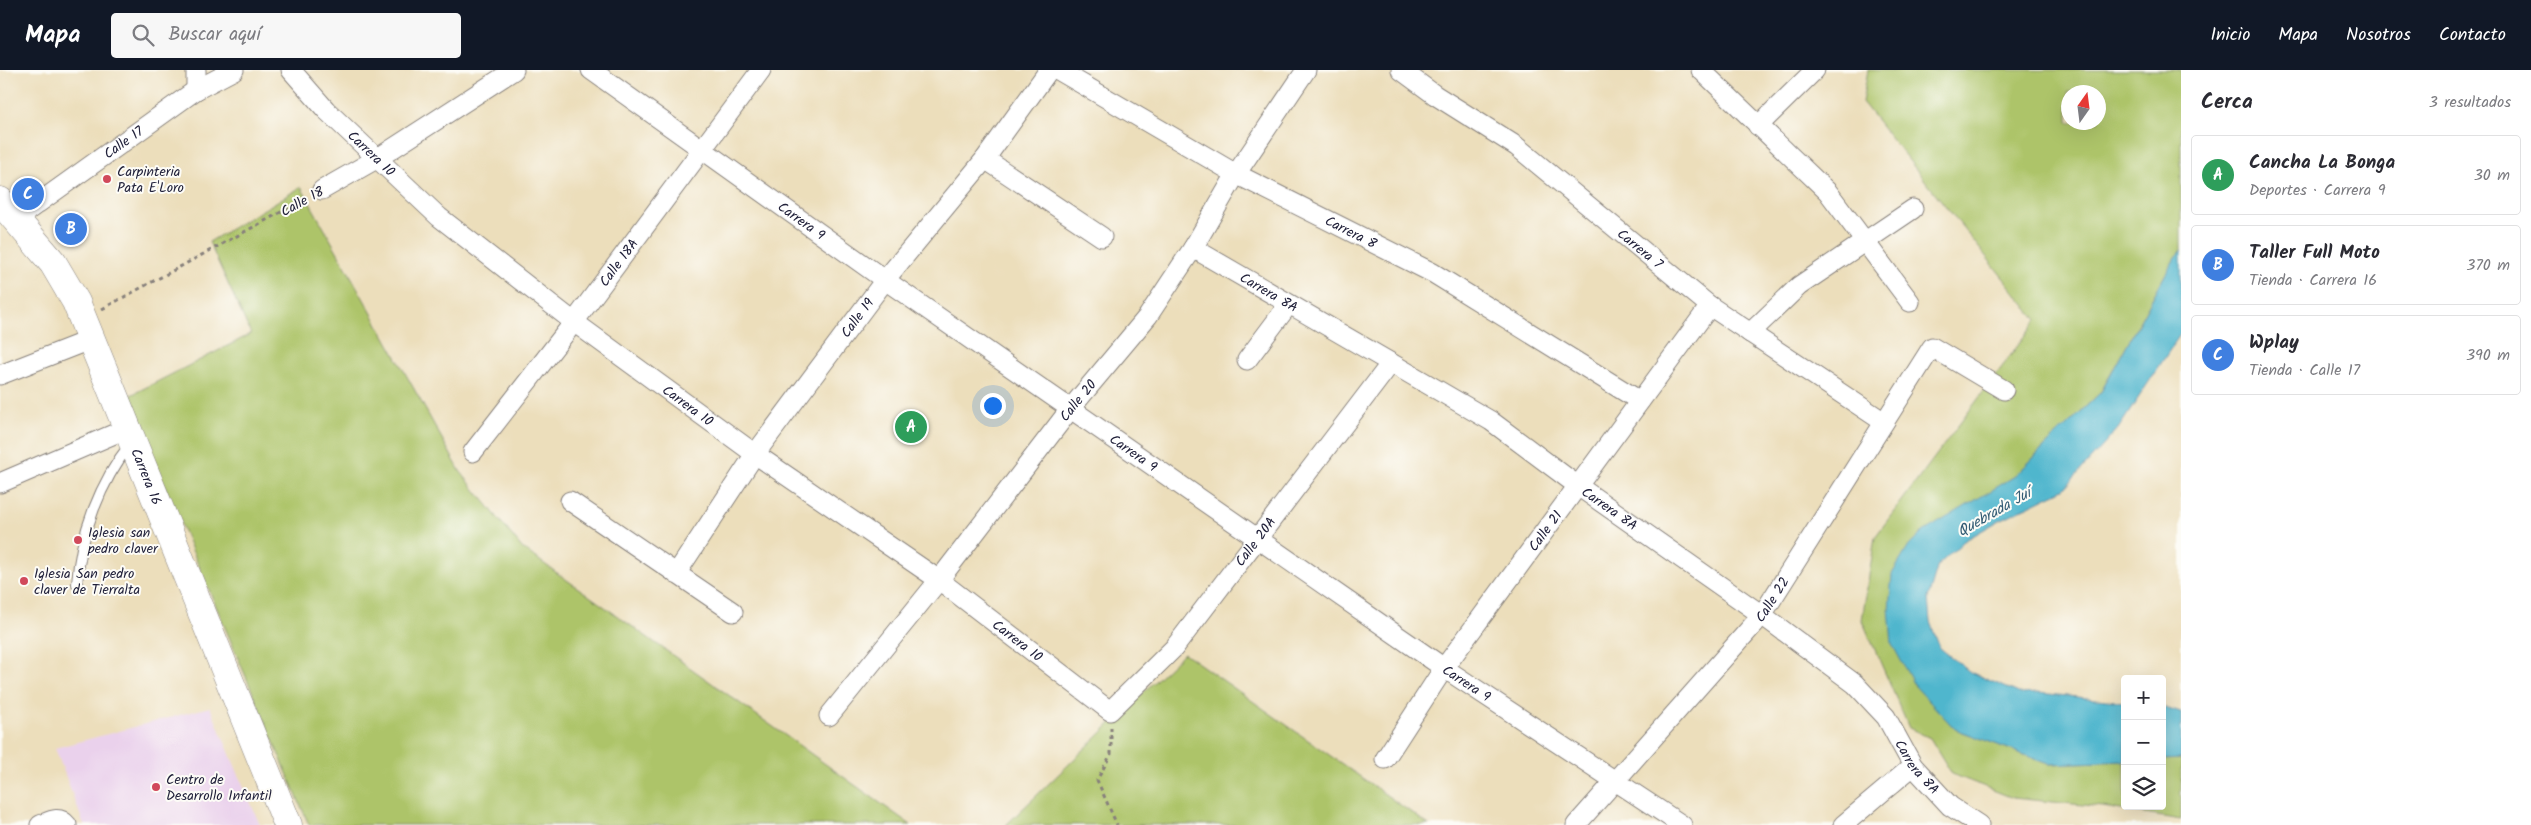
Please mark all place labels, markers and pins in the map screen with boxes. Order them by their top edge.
place label: Carpinteria Pata E'Loro [117,161,184,199]
marker: Carpinteria Pata E'Loro [101,173,113,185]
pin: C [12,175,44,213]
pin: B [55,210,87,248]
pin: A [895,408,927,446]
place label: Iglesia san pedro claver [87,522,159,560]
marker: Iglesia san pedro claver [72,534,84,546]
place label: Iglesia San pedro claver de Tierralta [34,563,140,601]
marker: Iglesia San pedro claver de Tierralta [18,575,30,587]
place label: Centro de Desarrollo Infantil [166,769,272,807]
marker: Centro de Desarrollo Infantil [150,781,162,793]

